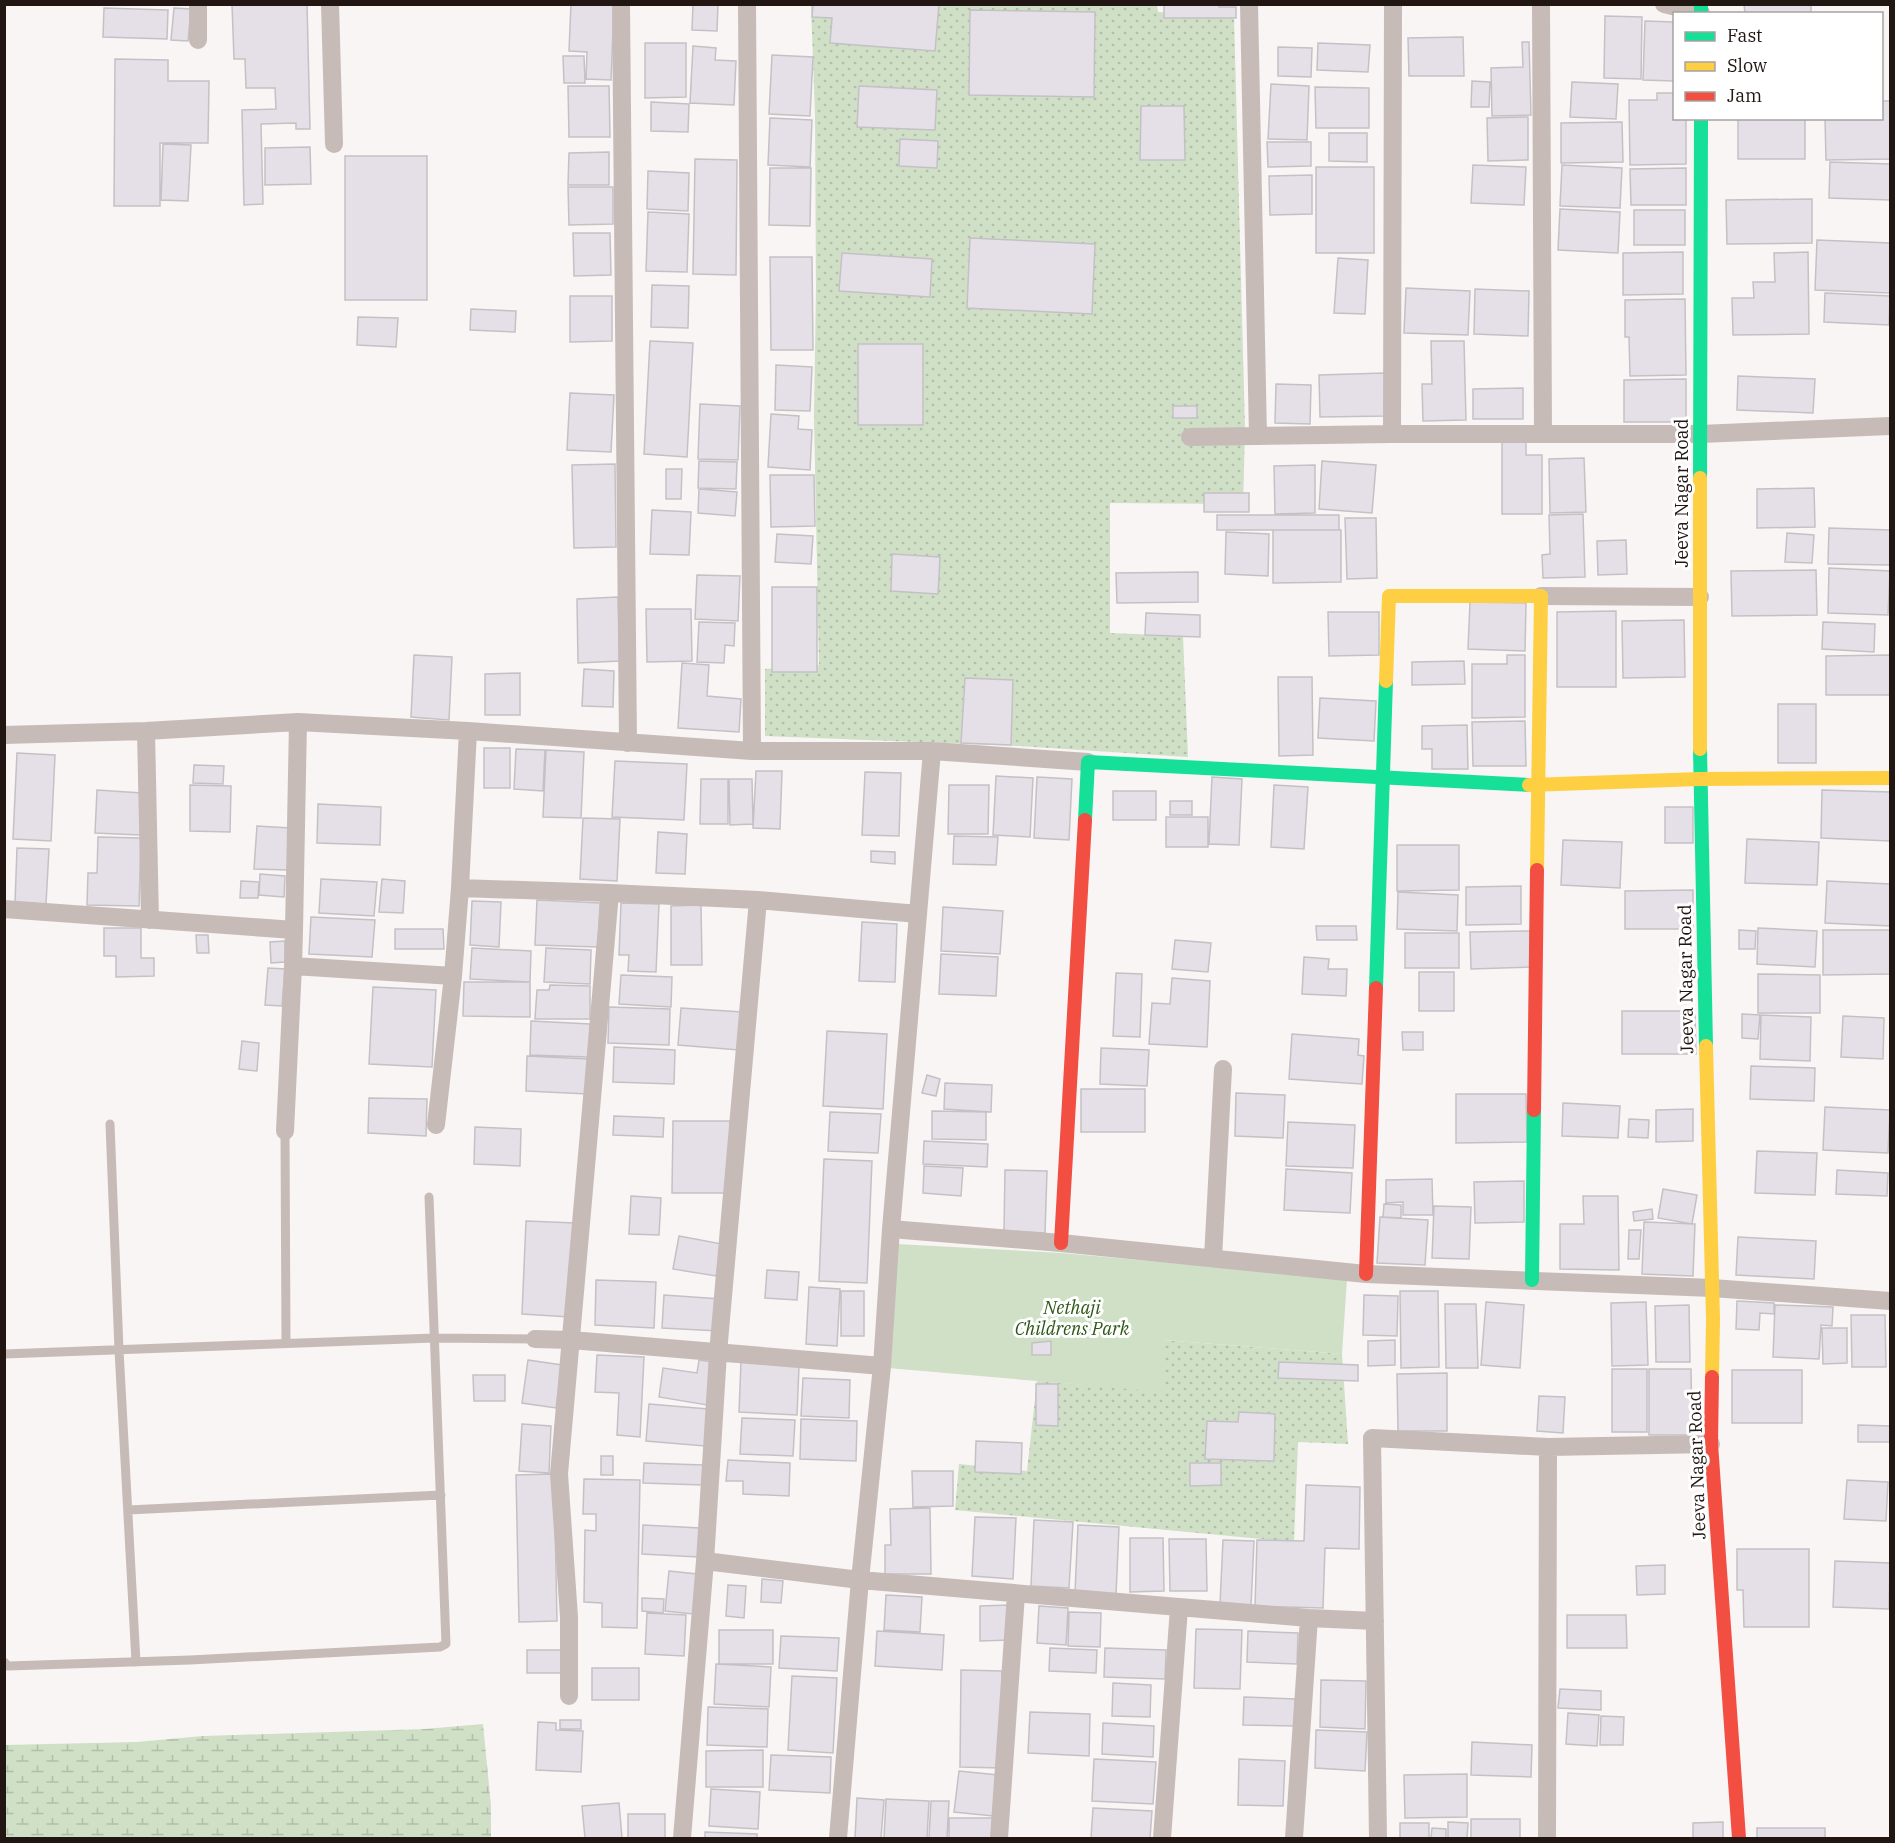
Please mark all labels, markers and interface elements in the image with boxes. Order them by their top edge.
legend [1673,12,1883,120]
text: Fast [1727,24,1762,47]
text: Slow [1727,54,1767,77]
text: Jam [1727,84,1762,107]
street label: Jeeva Nagar Road [1670,418,1693,568]
street label: Jeeva Nagar Road [1673,904,1698,1054]
park label: Nethaji Childrens Park [1015,1296,1130,1340]
street label: Jeeva Nagar Road [1682,1390,1711,1540]

